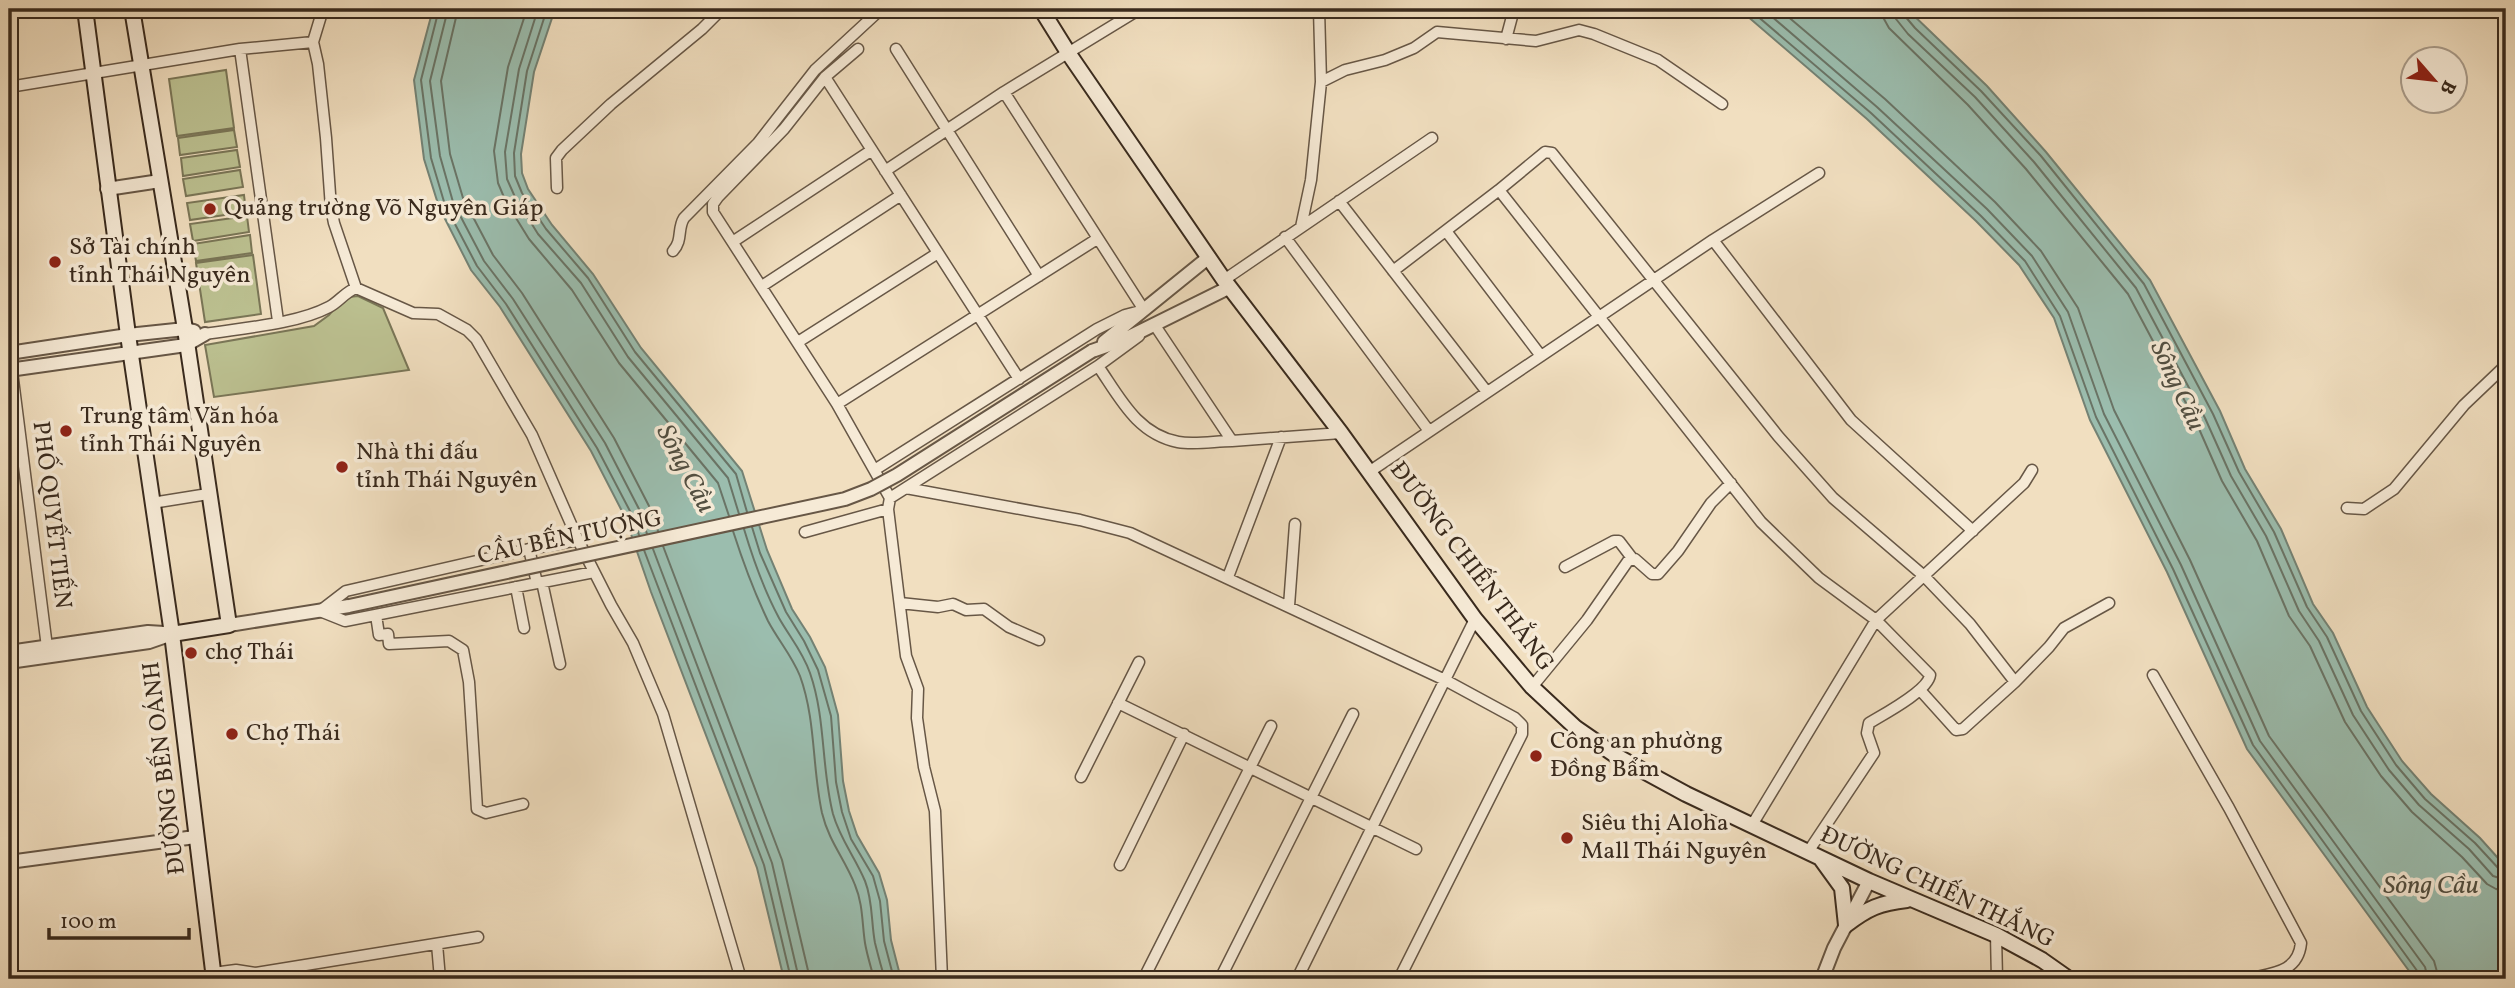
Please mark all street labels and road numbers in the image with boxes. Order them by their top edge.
street label: PHỐ QUYẾT TIẾN [23,419,80,611]
street label: ĐƯỜNG CHIẾN THẮNG [1381,454,1562,679]
street label: CẦU BẾN TƯỢNG [474,501,665,574]
street label: ĐƯỜNG BẾN OÁNH [134,659,195,877]
street label: ĐƯỜNG CHIẾN THẮNG [1814,818,2060,957]

